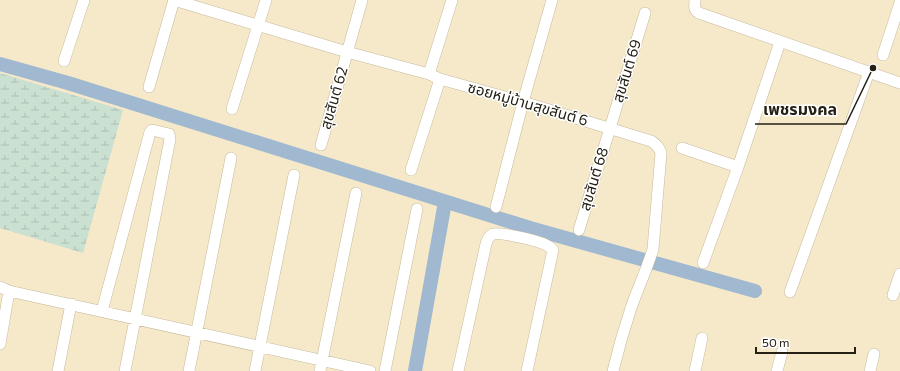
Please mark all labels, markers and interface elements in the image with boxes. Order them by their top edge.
street label: สุขสันต์ 69 [608,37,645,105]
street label: สุขสันต์ 62 [316,64,352,131]
street label: ซอยหมู่บ้านสุขสันต์ 6 [466,77,591,130]
callout: เพชรมงคล [755,96,846,124]
text: เพชรมงคล [763,99,837,118]
street label: สุขสันต์ 68 [575,145,612,213]
scale bar [756,329,855,355]
text: 50 m [762,335,790,349]

